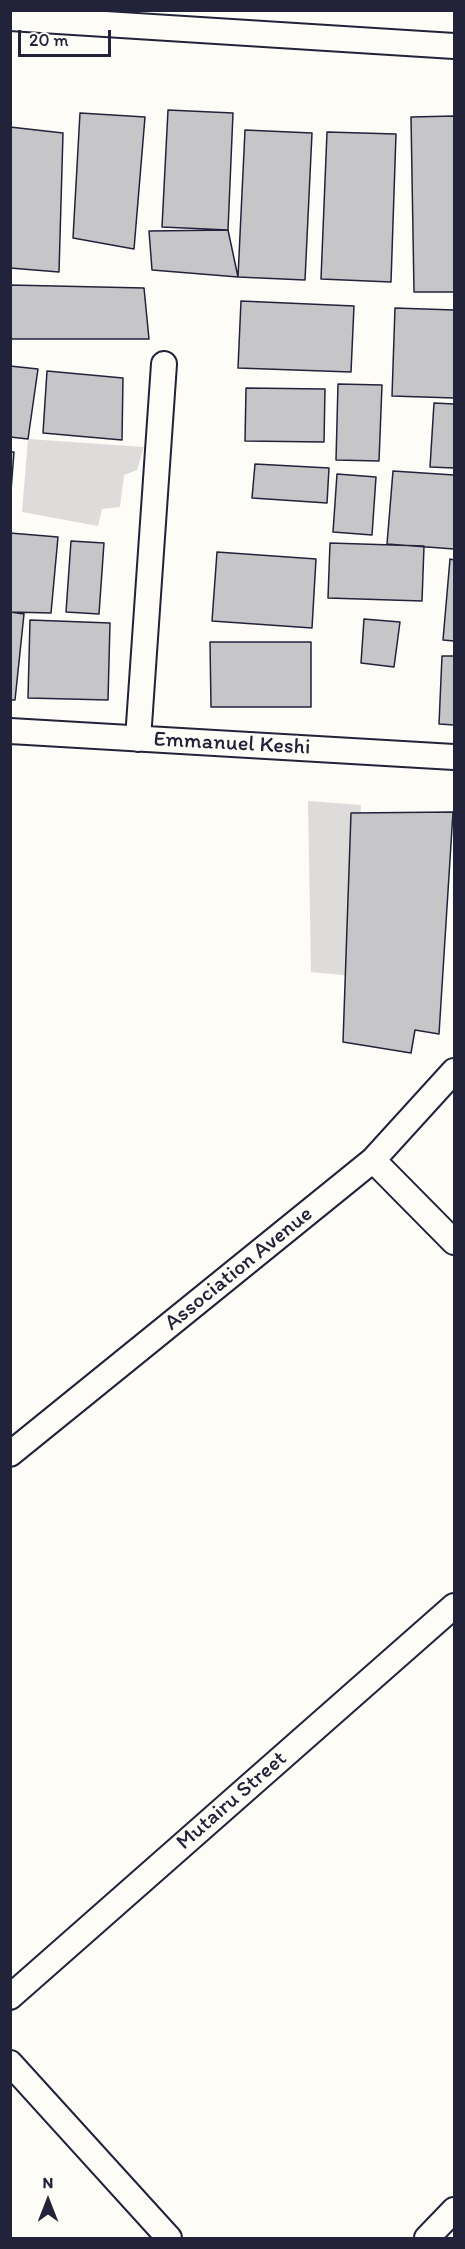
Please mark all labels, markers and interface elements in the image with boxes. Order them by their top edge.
scale bar [21,18,114,56]
text: 20 m [29,29,69,51]
street label: Emmanuel Keshi [153,727,311,761]
street label: Association Avenue [160,1201,318,1337]
street label: Mutairu Street [171,1746,293,1856]
north arrow [18,2171,78,2231]
text: N [43,2173,53,2192]

